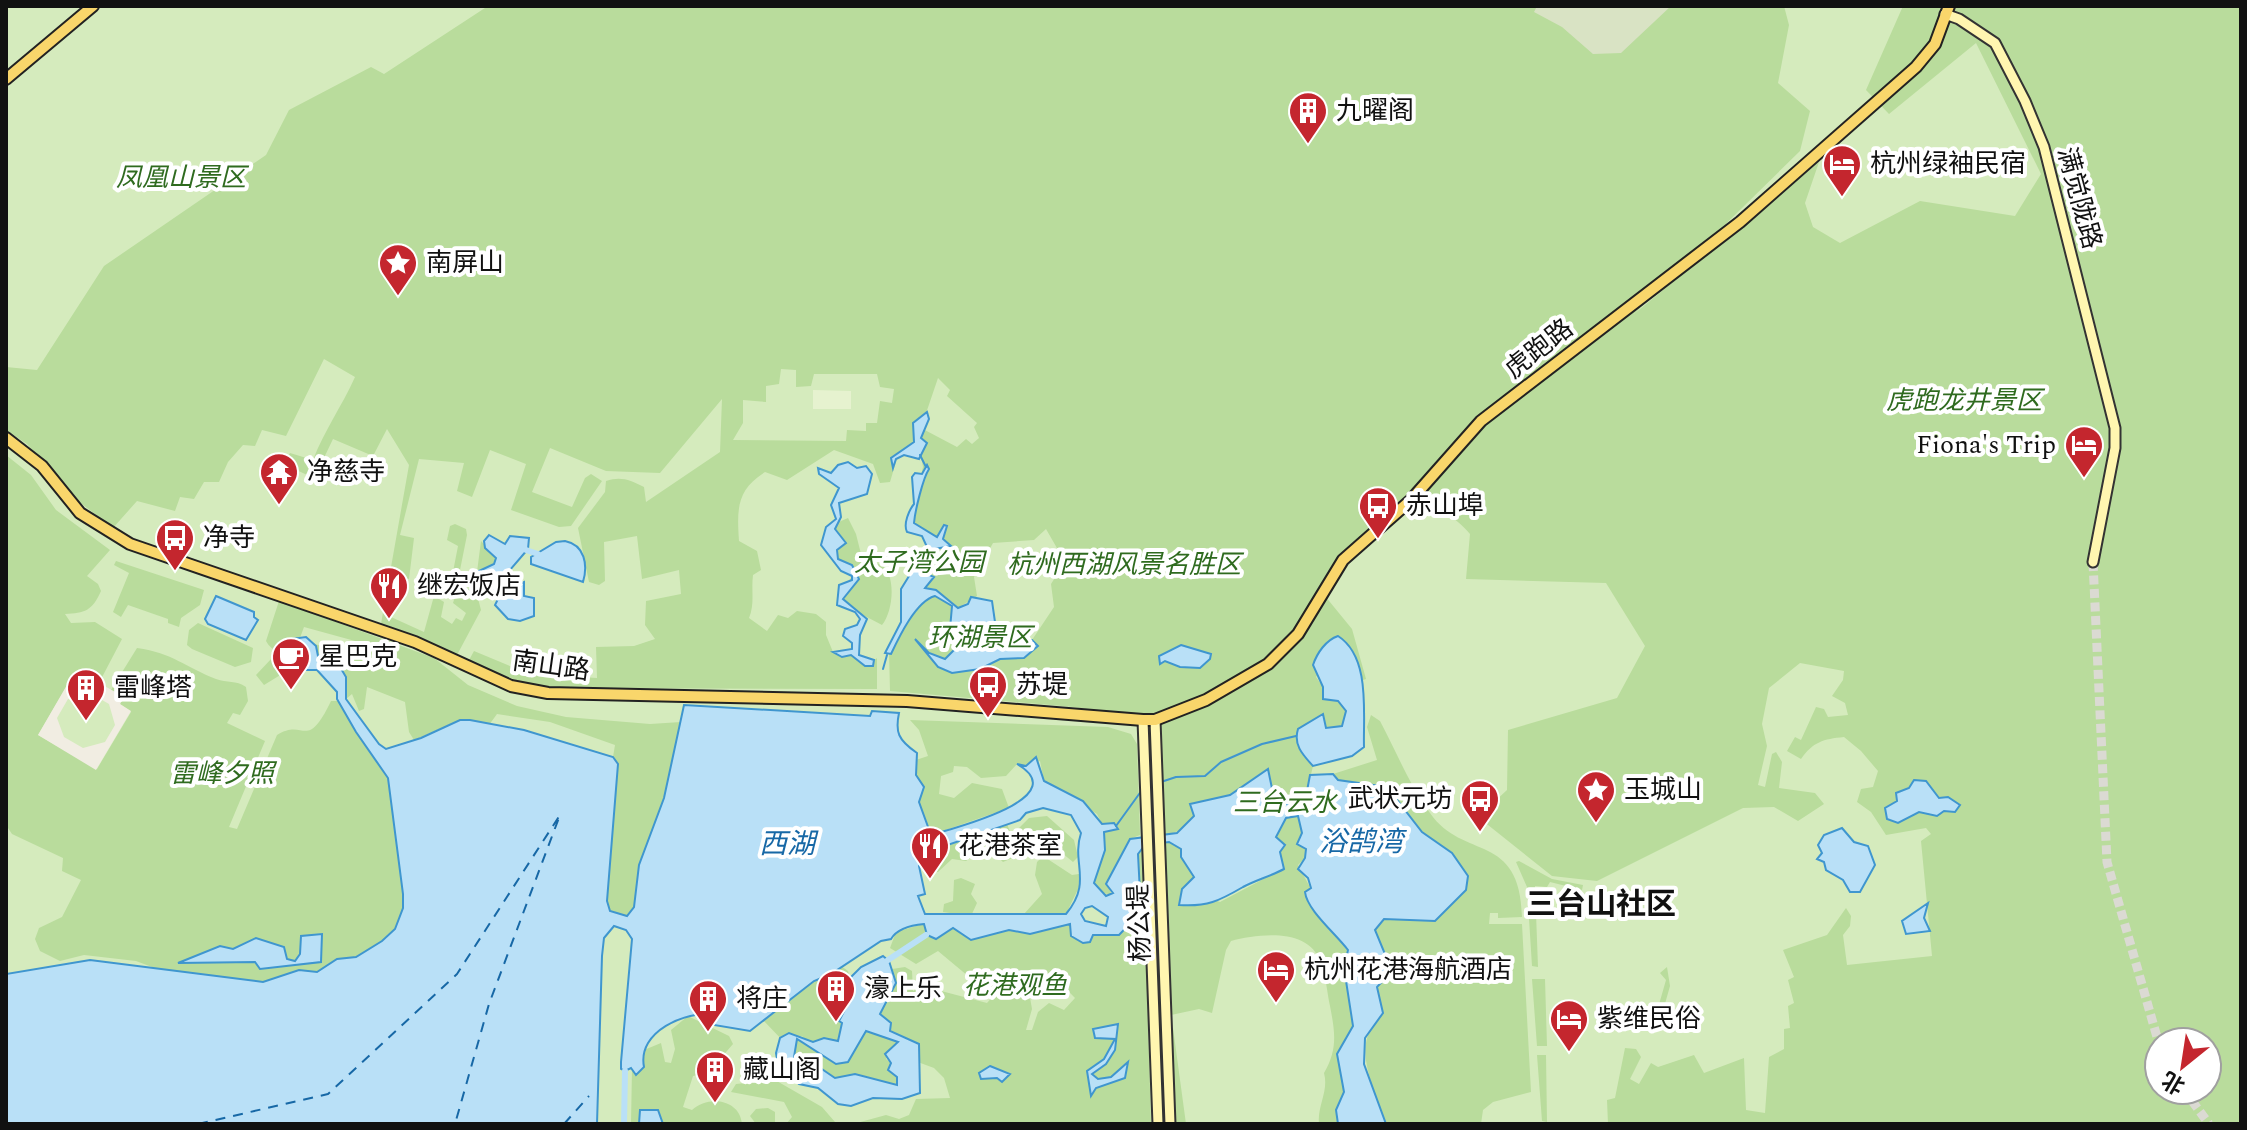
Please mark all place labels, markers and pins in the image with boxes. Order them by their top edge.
building icon: 九曜阁 [1287,90,1329,145]
place label: 九曜阁 [1336,91,1414,131]
hotel icon: 杭州绿袖民宿 [1821,143,1863,198]
place label: 杭州绿袖民宿 [1870,144,2026,184]
place icon: 南屏山 [377,242,419,297]
place label: 南屏山 [426,243,504,283]
hotel icon: Fiona's Trip [2063,424,2105,479]
place label: Fiona's Trip [1916,425,2056,465]
temple icon: 净慈寺 [258,451,300,506]
place label: 净慈寺 [307,452,385,492]
bus stop icon: 赤山埠 [1357,485,1399,540]
place label: 赤山埠 [1406,486,1484,526]
bus stop icon: 净寺 [154,517,196,572]
place label: 净寺 [203,518,255,558]
restaurant icon: 继宏饭店 [368,565,410,620]
place label: 继宏饭店 [417,566,521,606]
cafe icon: 星巴克 [270,636,312,691]
place label: 星巴克 [319,637,397,677]
bus stop icon: 苏堤 [967,664,1009,719]
place label: 苏堤 [1016,665,1068,705]
building icon: 雷峰塔 [65,667,107,722]
place label: 雷峰塔 [114,668,192,708]
place icon: 玉城山 [1575,769,1617,824]
place label: 玉城山 [1624,770,1702,810]
bus stop icon: 武状元坊 [1459,778,1501,833]
place label: 武状元坊 [1348,779,1452,819]
restaurant icon: 花港茶室 [909,825,951,880]
place label: 花港茶室 [958,826,1062,866]
hotel icon: 杭州花港海航酒店 [1255,949,1297,1004]
place label: 杭州花港海航酒店 [1304,950,1512,990]
building icon: 濠上乐 [815,968,857,1023]
place label: 濠上乐 [864,969,942,1009]
building icon: 将庄 [687,978,729,1033]
place label: 将庄 [736,979,788,1019]
hotel icon: 紫维民俗 [1548,998,1590,1053]
place label: 紫维民俗 [1597,999,1701,1039]
building icon: 藏山阁 [694,1049,736,1104]
place label: 藏山阁 [743,1050,821,1090]

